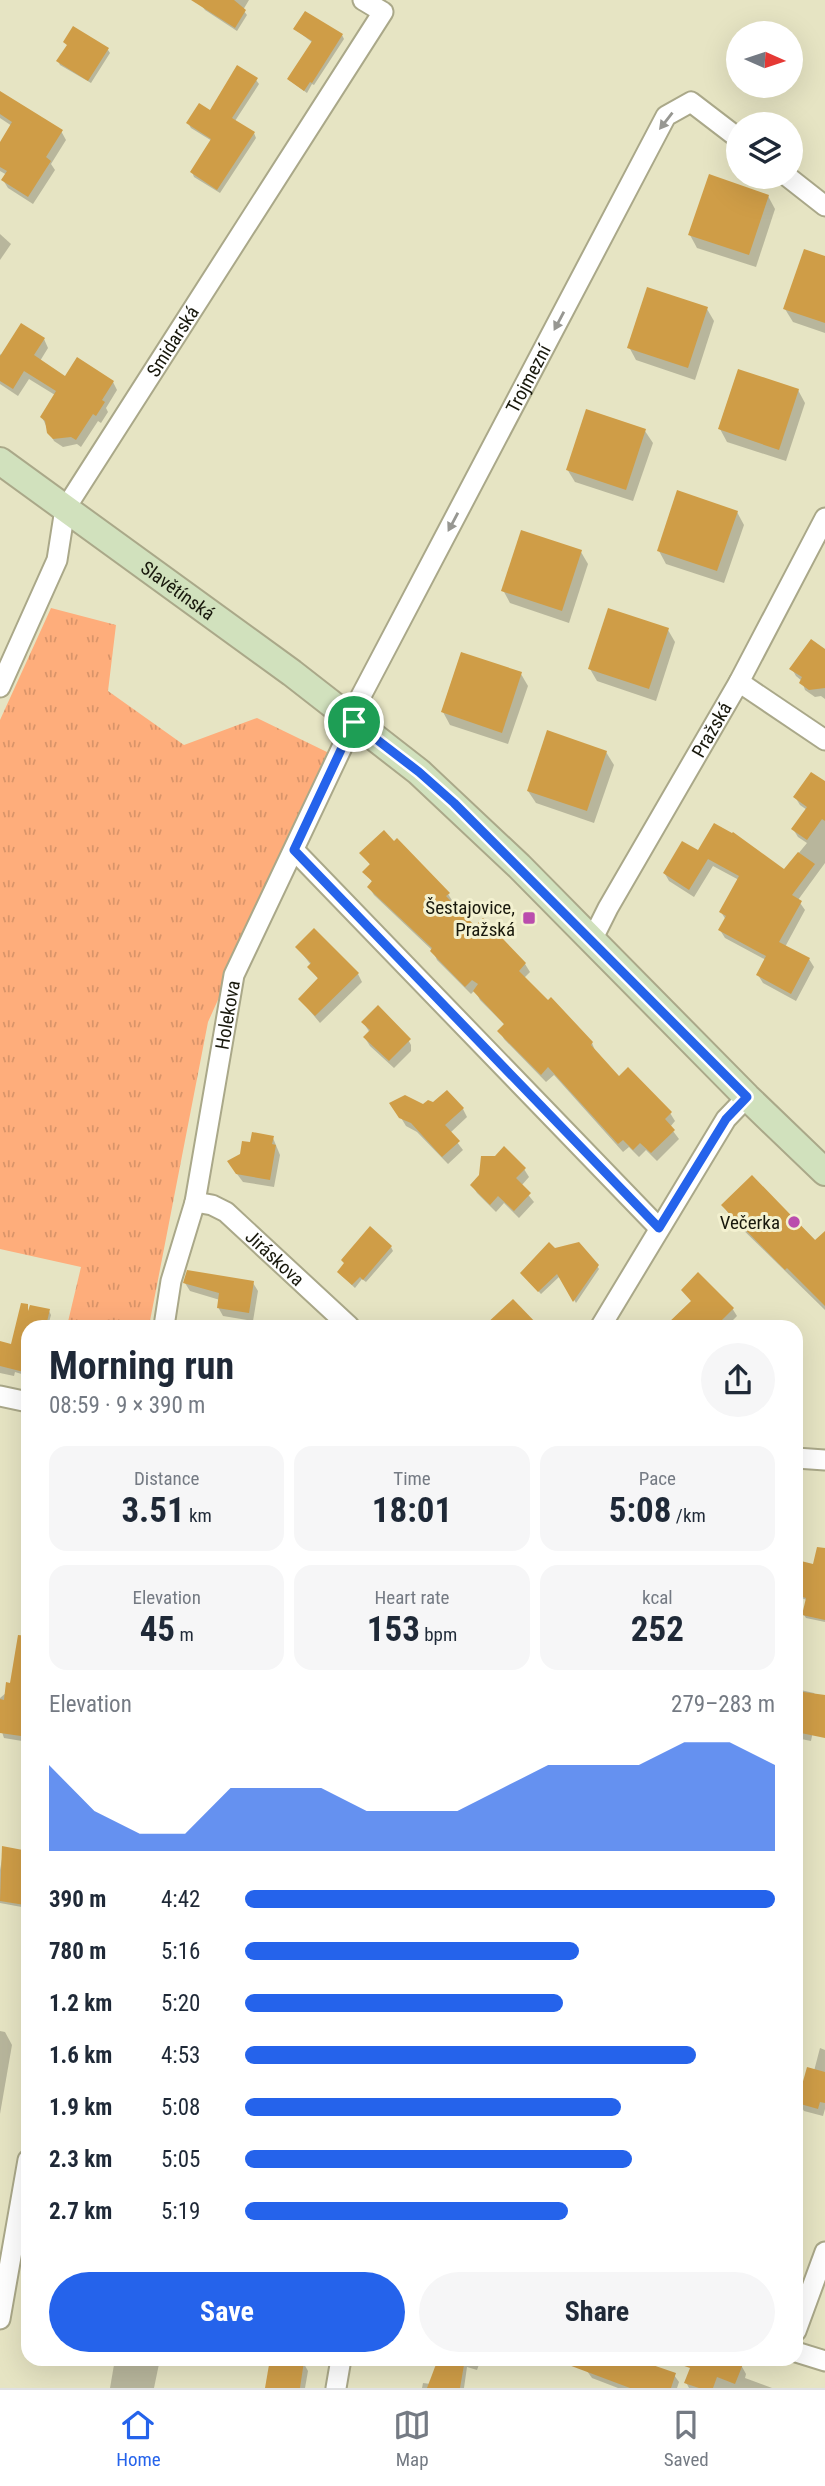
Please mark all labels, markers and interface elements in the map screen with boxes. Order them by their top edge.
north arrow [726,21,803,98]
map controls [726,21,803,189]
one-way arrow [659,112,674,130]
button: layers [726,112,803,189]
street label: Smidarská [142,302,204,381]
one-way arrow [553,311,564,331]
street label: Trojmezní [501,339,556,417]
one-way arrow [447,513,459,533]
street label: Slavětínská [136,556,219,625]
pin [324,692,384,752]
street label: Pražská [687,698,737,761]
icon: arrive [335,703,373,741]
place label: Šestajovice, Pražská [425,896,515,941]
marker: Šestajovice, Pražská [521,910,537,926]
street label: Holekova [210,979,245,1051]
place label: Večerka [720,1211,780,1234]
marker: Večerka [786,1214,802,1230]
street label: Jiráskova [241,1225,309,1291]
button: share [701,1343,775,1417]
text: Morning run [49,1344,234,1388]
text: 08:59 · 9 × 390 m [49,1392,205,1419]
text: Distance [134,1467,199,1490]
text: Time [393,1467,431,1490]
text: Pace [639,1467,676,1490]
text: 3.51 [121,1490,185,1531]
text: 18:01 [372,1490,452,1531]
text: 5:08 [609,1490,672,1531]
text: km [185,1504,212,1527]
text: /km [672,1504,706,1527]
text: Elevation [132,1586,201,1609]
text: Heart rate [374,1586,450,1609]
text: kcal [642,1586,673,1609]
text: 45 [140,1609,175,1650]
text: 153 [367,1609,420,1650]
text: 252 [631,1609,684,1650]
text: m [175,1623,194,1646]
text: bpm [420,1623,457,1646]
text: Elevation [49,1691,132,1718]
text: 279–283 m [671,1691,775,1718]
text: 390 m [49,1886,106,1913]
text: 4:42 [161,1886,200,1913]
text: 780 m [49,1938,106,1965]
text: 5:16 [161,1938,200,1965]
text: 1.2 km [49,1990,112,2017]
text: 5:20 [161,1990,200,2017]
text: 1.6 km [49,2042,112,2069]
text: 4:53 [161,2042,200,2069]
text: 1.9 km [49,2094,112,2121]
text: 5:08 [161,2094,200,2121]
text: 2.3 km [49,2146,112,2173]
text: 5:05 [161,2146,200,2173]
text: 2.7 km [49,2198,112,2225]
text: 5:19 [161,2198,200,2225]
button: Save [49,2272,405,2352]
button: Share [419,2272,775,2352]
tab: Home [116,2406,161,2471]
tab: Map [393,2406,431,2471]
tab: Saved [664,2406,709,2471]

